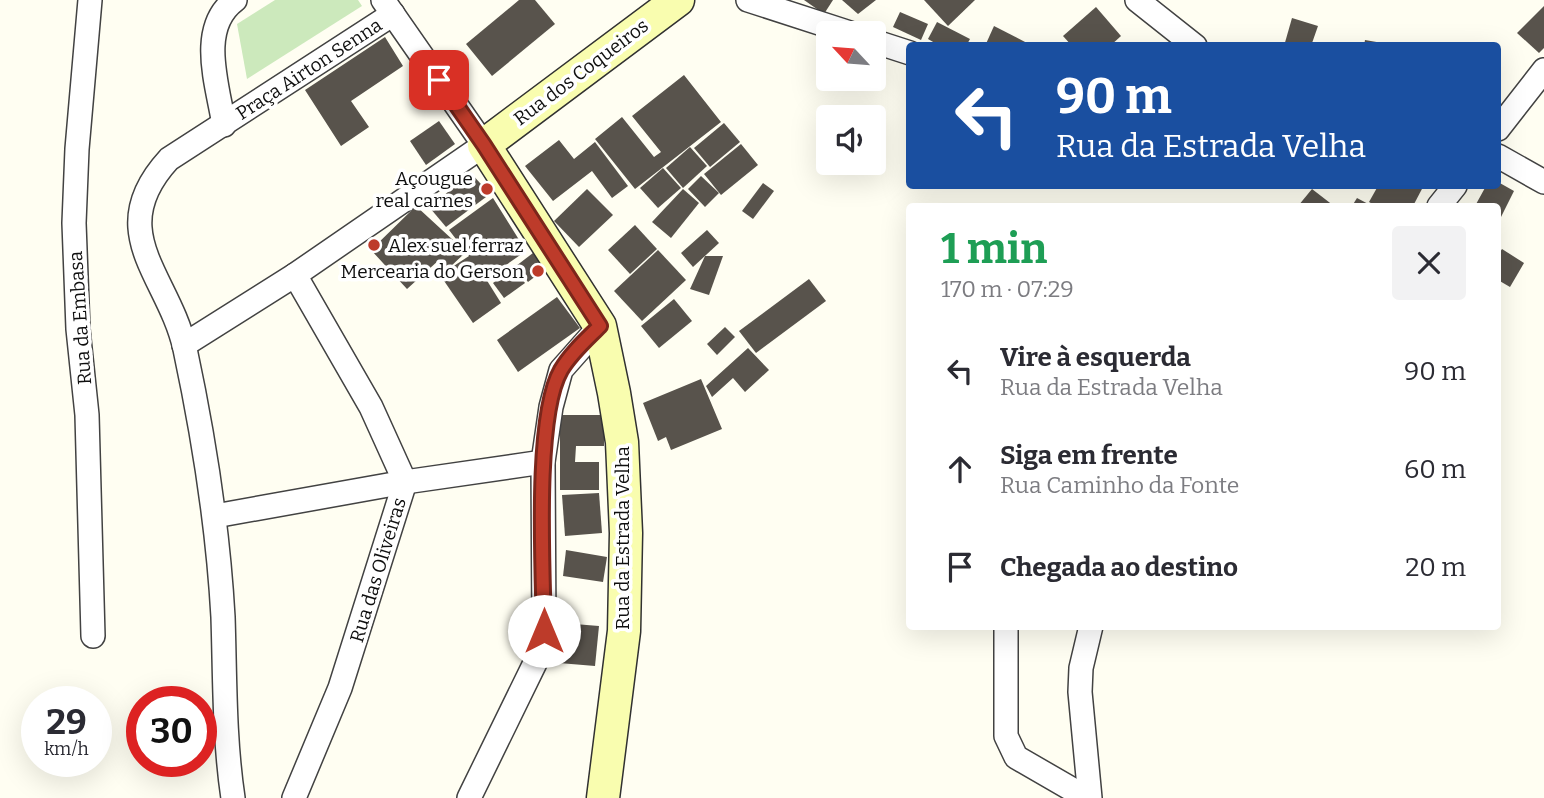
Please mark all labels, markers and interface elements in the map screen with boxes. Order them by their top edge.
street label: Praça Airton Senna [232,13,387,125]
street label: Rua dos Coqueiros [509,14,653,130]
north arrow [816,21,886,91]
map controls [816,21,886,175]
pin [409,50,469,110]
icon: arrive [420,61,458,99]
text: 90 m [1056,67,1172,126]
icon: left [941,70,1032,161]
button: sound [816,105,886,175]
text: Rua da Estrada Velha [1056,127,1366,165]
place label: Açougue real carnes [376,167,473,212]
marker: Açougue real carnes [479,181,495,197]
text: 1 min [941,224,1047,274]
button: close [1392,226,1466,300]
place label: Alex suel ferraz [388,234,524,257]
marker: Alex suel ferraz [366,237,382,253]
street label: Rua da Embasa [64,250,96,386]
place label: Mercearia do Gerson [341,260,524,283]
marker: Mercearia do Gerson [530,263,546,279]
text: 170 m · 07:29 [941,275,1074,303]
text: Vire à esquerda [1000,342,1191,373]
icon: left [941,352,979,390]
text: 90 m [1404,356,1466,387]
text: Rua da Estrada Velha [1000,373,1223,401]
text: Siga em frente [1000,440,1178,471]
street label: Rua da Estrada Velha [611,445,634,630]
icon: ahead [941,450,979,488]
text: 60 m [1404,454,1466,485]
text: Rua Caminho da Fonte [1000,471,1239,499]
street label: Rua das Oliveiras [345,495,411,645]
icon: arrive [941,548,979,586]
text: Chegada ao destino [1000,552,1238,583]
text: 20 m [1405,552,1466,583]
position arrow [507,594,581,668]
speed limit sign: 30 [126,686,217,777]
text: 29 [46,701,87,743]
text: km/h [44,738,89,760]

